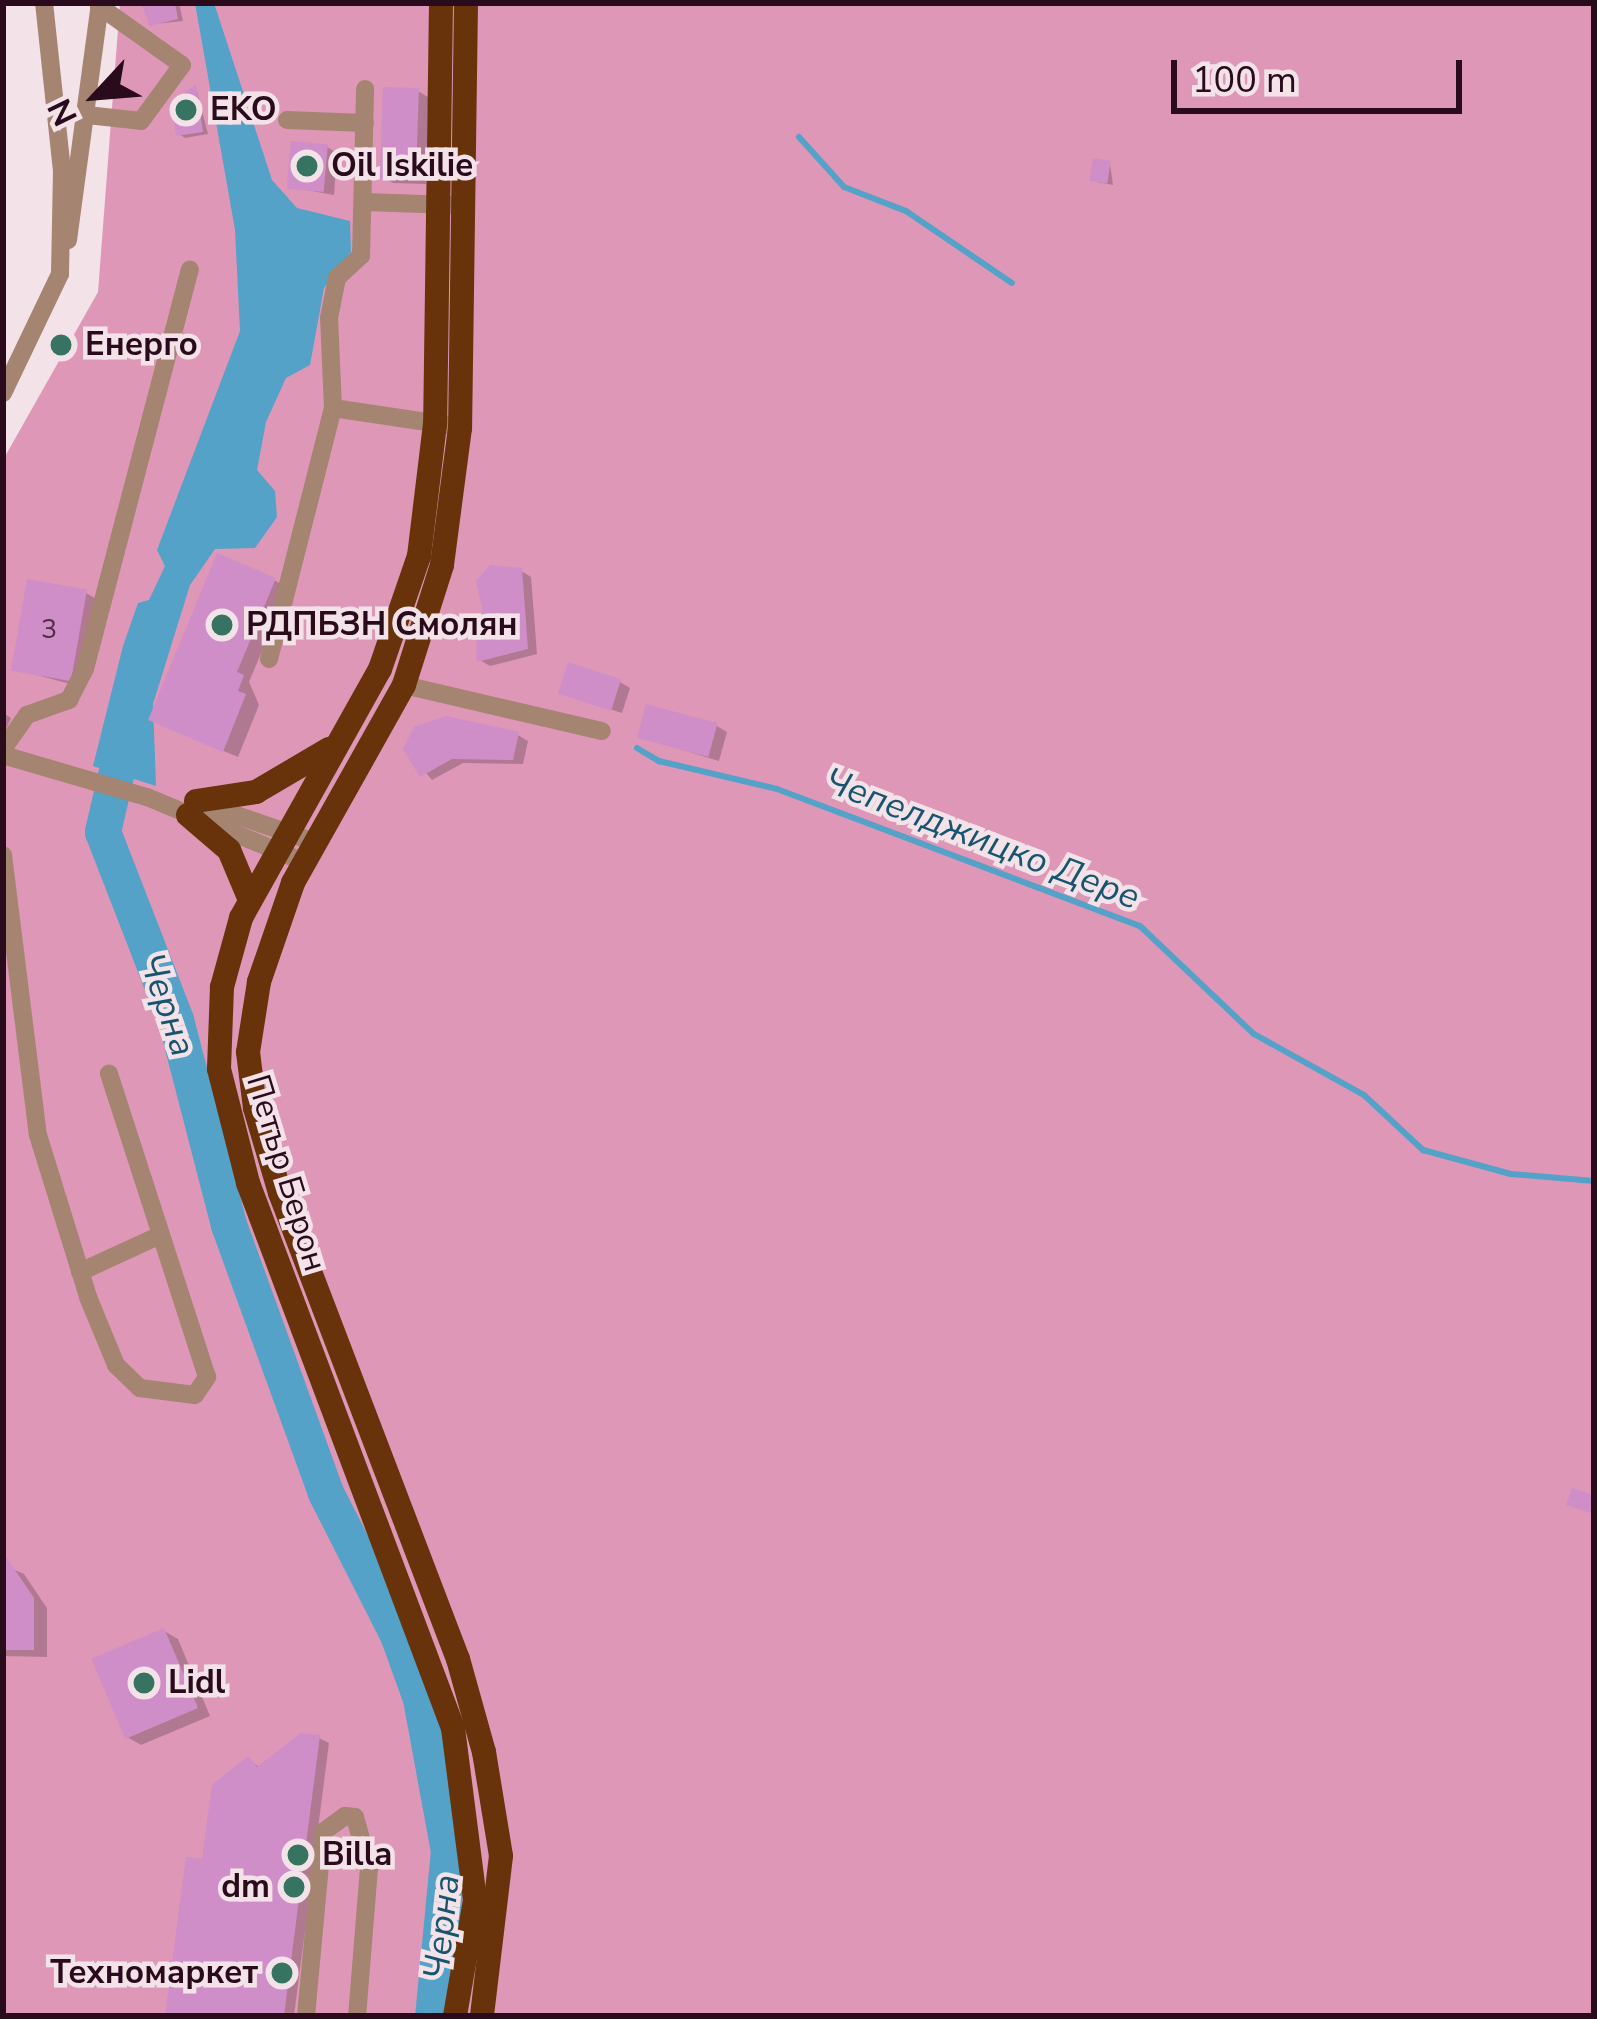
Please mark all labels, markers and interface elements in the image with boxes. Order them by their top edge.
north arrow [36,36,156,156]
scale bar [1177,36,1468,110]
text: 100 m [1192,56,1297,105]
place label: EKO [210,90,277,130]
text: N [38,91,89,133]
marker: EKO [173,97,199,123]
place label: Oil Iskilie [331,146,473,186]
marker: Oil Iskilie [294,153,320,179]
place label: Енерго [85,325,198,365]
marker: Енерго [48,332,74,358]
place label: РДПБЗН Смолян [246,605,518,645]
marker: РДПБЗН Смолян [209,612,235,638]
house number: 3 [41,614,57,646]
water label: Чепелджицко Дере [818,759,1146,919]
water label: Черна [129,948,205,1062]
street label: Петър Берон [237,1070,335,1276]
place label: Lidl [168,1663,225,1703]
marker: Lidl [131,1670,157,1696]
place label: Billa [322,1835,392,1875]
marker: Billa [285,1842,311,1868]
place label: dm [221,1867,270,1907]
water label: Черна [415,1872,469,1982]
marker: dm [281,1874,307,1900]
place label: Техномаркет [50,1953,258,1993]
marker: Техномаркет [269,1960,295,1986]

